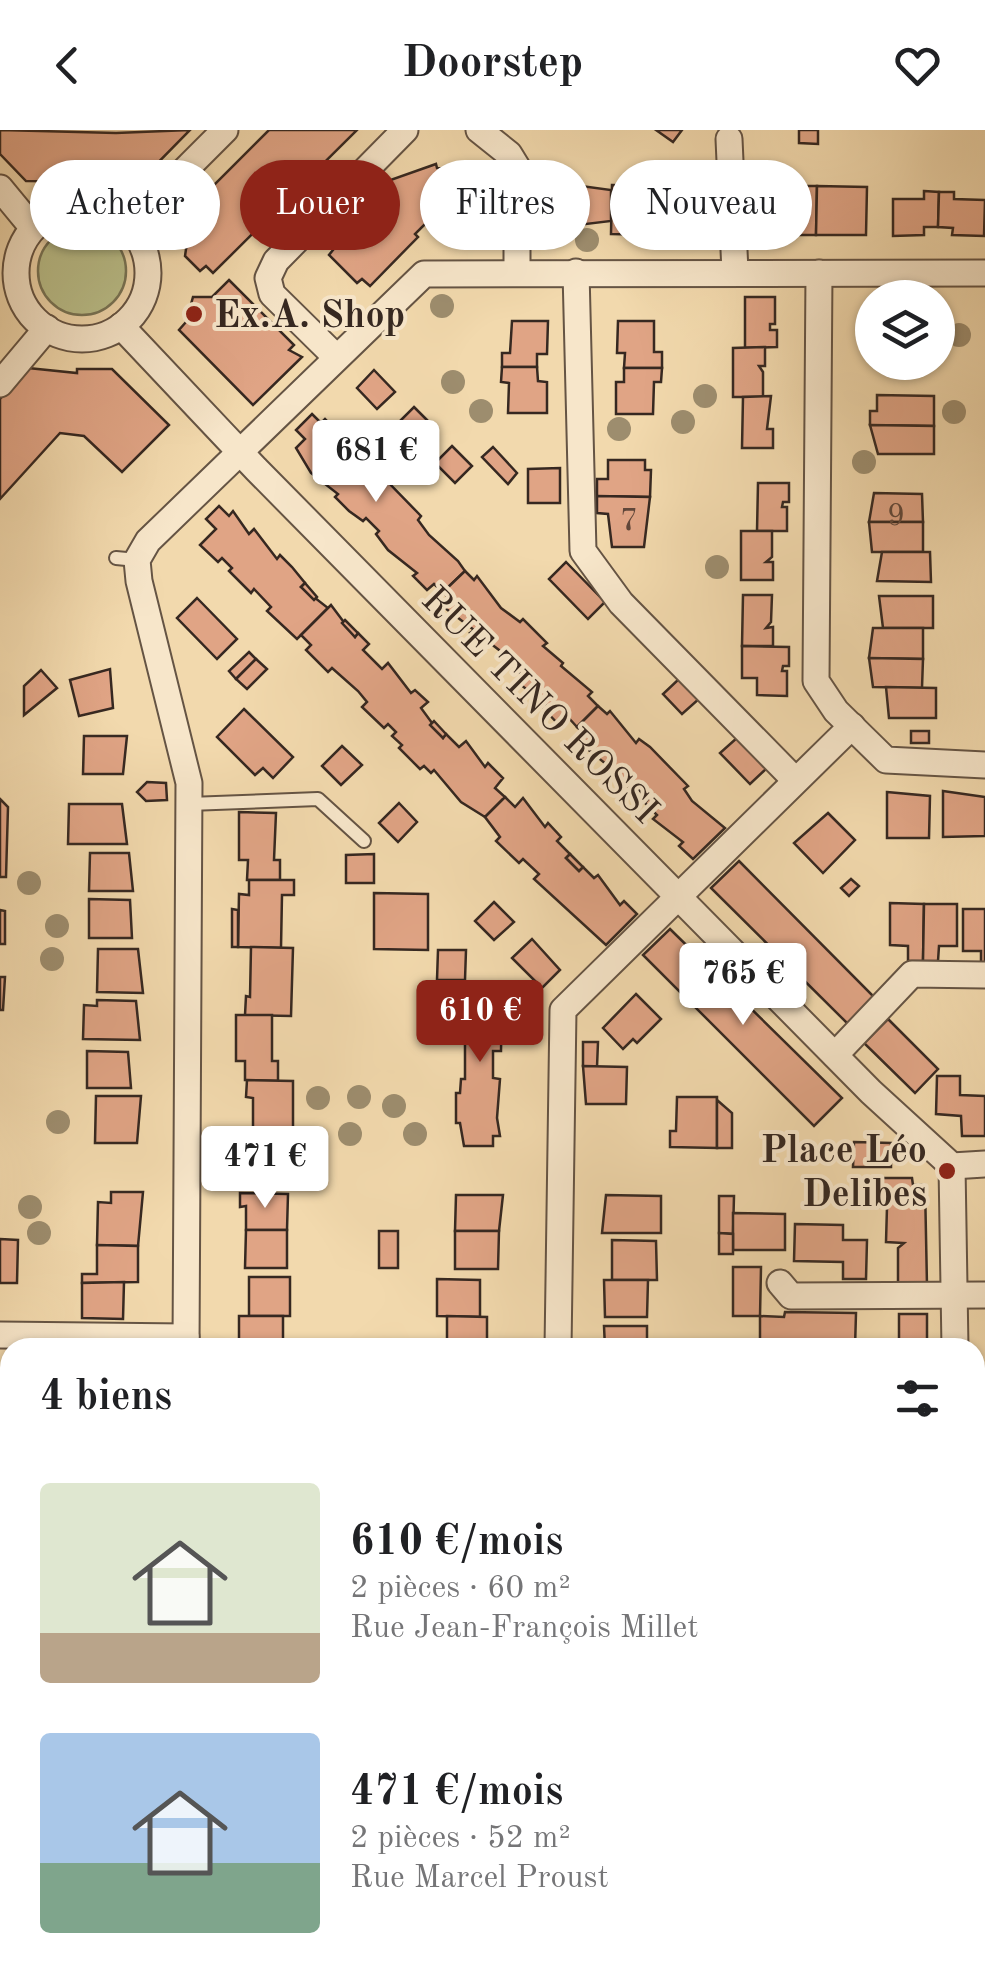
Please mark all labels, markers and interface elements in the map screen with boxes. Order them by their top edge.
icon: back [40,38,95,93]
icon: heart [890,38,945,93]
text: Doorstep [402,42,583,87]
chip: Acheter [30,160,220,250]
chip: Louer [240,160,400,250]
chip: Filtres [420,160,590,250]
chip: Nouveau [610,160,812,250]
map controls [855,280,955,380]
button: layers [855,280,955,380]
place label: Ex.A. Shop [214,298,405,336]
marker: Ex.A. Shop [183,303,205,325]
pin: 681 € [306,420,446,505]
text: 681 € [334,436,418,468]
house number: 9 [887,501,905,533]
house number: 7 [620,506,638,538]
street label: RUE TINO ROSSI [413,581,664,832]
pin: 765 € [673,943,813,1028]
text: 765 € [701,959,785,991]
pin: 610 € [410,980,550,1065]
text: 610 € [438,996,522,1028]
pin: 471 € [195,1126,335,1211]
place label: Place Léo Delibes [760,1133,927,1215]
text: 471 € [223,1142,307,1174]
marker: Place Léo Delibes [936,1160,958,1182]
icon: filters [890,1371,945,1426]
text: 4 biens [40,1377,172,1419]
text: 610 €/mois [350,1522,563,1564]
icon: home [120,1523,240,1643]
text: 2 pièces · 60 m² [350,1573,571,1605]
text: Rue Jean-François Millet [350,1613,698,1645]
text: 471 €/mois [350,1772,563,1814]
icon: home [120,1773,240,1893]
text: 2 pièces · 52 m² [350,1823,571,1855]
text: Rue Marcel Proust [350,1863,609,1895]

